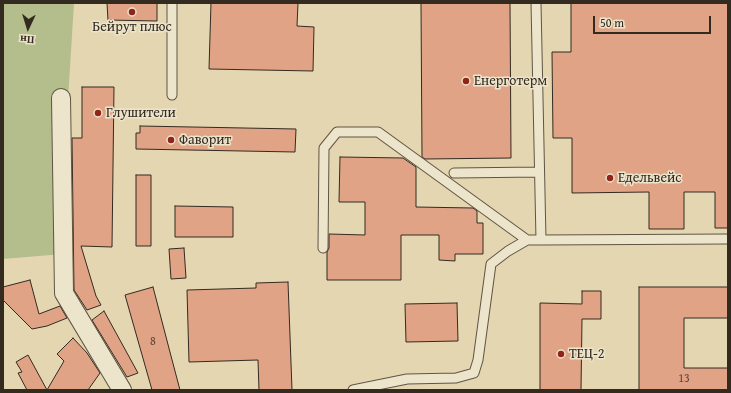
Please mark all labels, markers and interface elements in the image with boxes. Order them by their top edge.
marker: Бейрут плюс [127,7,137,17]
north arrow [8,8,48,48]
scale bar [595,8,713,34]
text: 50 m [600,14,624,31]
place label: Бейрут плюс [92,19,172,35]
text: Пн [20,31,35,48]
place label: Енерготерм [474,73,547,89]
marker: Енерготерм [461,76,471,86]
place label: Глушители [106,105,176,121]
marker: Глушители [93,108,103,118]
place label: Фаворит [179,132,231,148]
marker: Фаворит [166,135,176,145]
place label: Едельвейс [618,170,682,186]
marker: Едельвейс [605,173,615,183]
house number: 8 [150,335,156,349]
place label: ТЕЦ-2 [569,346,604,362]
marker: ТЕЦ-2 [556,349,566,359]
house number: 13 [678,372,690,386]

